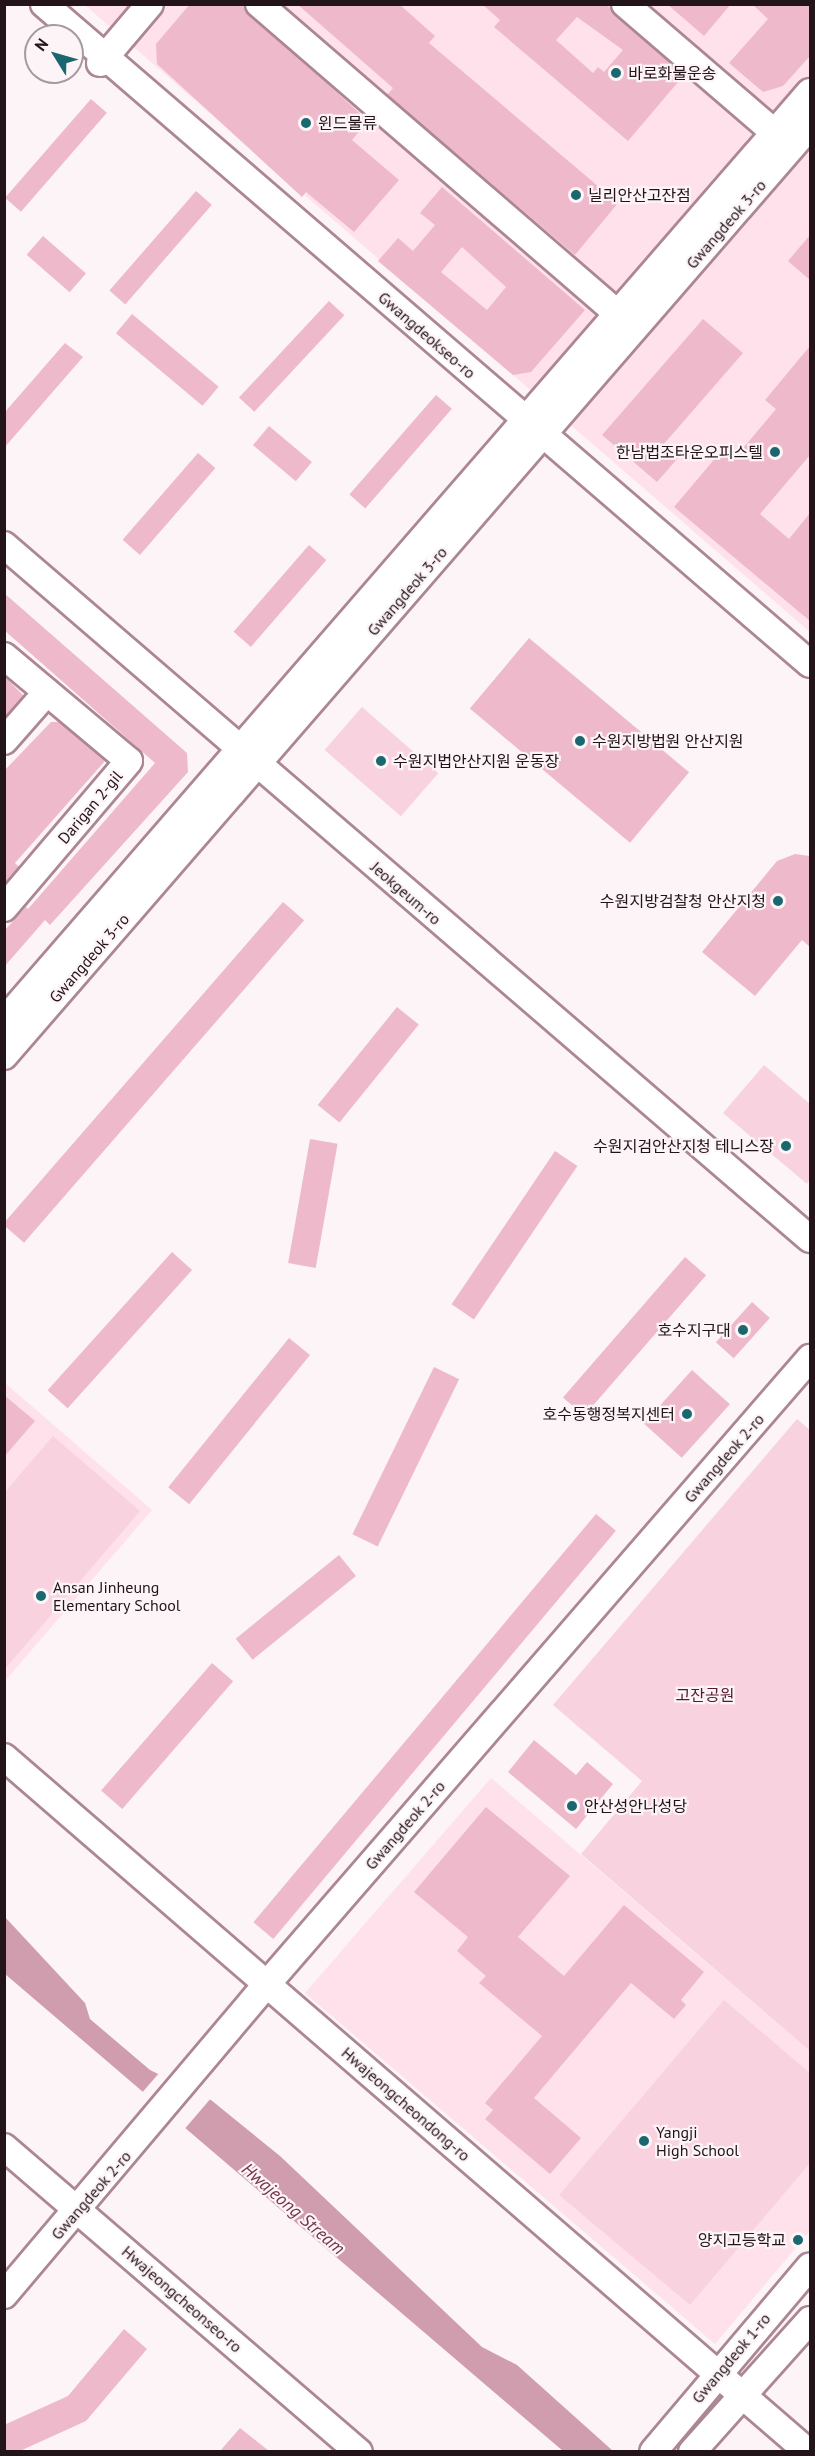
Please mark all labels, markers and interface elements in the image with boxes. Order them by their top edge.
north arrow [24,24,84,84]
text: N [30,34,52,55]
place label: 바로화물운송 [628,63,716,83]
marker: 바로화물운송 [609,66,623,80]
place label: 윈드물류 [318,113,377,133]
marker: 윈드물류 [299,116,313,130]
street label: Gwangdeok 3-ro [682,175,770,273]
place label: 닐리안산고잔점 [588,185,691,205]
marker: 닐리안산고잔점 [569,188,583,202]
street label: Gwangdeokseo-ro [374,288,480,382]
place label: 한남법조타운오피스텔 [616,442,763,462]
marker: 한남법조타운오피스텔 [768,445,782,459]
street label: Gwangdeok 3-ro [363,542,451,640]
place label: 수원지방법원 안산지원 [592,731,743,751]
marker: 수원지방법원 안산지원 [573,734,587,748]
place label: 수원지법안산지원 운동장 [393,751,559,771]
marker: 수원지법안산지원 운동장 [374,754,388,768]
street label: Darigan 2-gil [54,766,126,848]
street label: Jeokgeum-ro [367,857,445,929]
place label: 수원지방검찰청 안산지청 [600,891,766,911]
marker: 수원지방검찰청 안산지청 [771,894,785,908]
street label: Gwangdeok 3-ro [45,909,133,1007]
place label: 수원지검안산지청 테니스장 [593,1136,774,1156]
marker: 수원지검안산지청 테니스장 [779,1139,793,1153]
place label: 호수지구대 [657,1320,731,1340]
marker: 호수지구대 [736,1323,750,1337]
place label: 호수동행정복지센터 [543,1404,675,1424]
marker: 호수동행정복지센터 [680,1407,694,1421]
street label: Gwangdeok 2-ro [680,1409,768,1507]
place label: Ansan Jinheung Elementary School [53,1577,181,1615]
marker: Ansan Jinheung Elementary School [34,1589,48,1603]
park label: 고잔공원 [676,1685,734,1705]
street label: Gwangdeok 2-ro [361,1776,449,1874]
place label: 안산성안나성당 [584,1796,687,1816]
marker: 안산성안나성당 [565,1799,579,1813]
street label: Hwajeongcheondong-ro [338,2043,474,2165]
place label: Yangji High School [656,2122,739,2160]
marker: Yangji High School [637,2134,651,2148]
street label: Gwangdeok 2-ro [47,2146,135,2244]
water label: Hwajeong Stream [237,2159,349,2259]
place label: 양지고등학교 [698,2230,786,2250]
marker: 양지고등학교 [791,2233,805,2247]
street label: Hwajeongcheonseo-ro [118,2242,246,2356]
street label: Gwangdeok 1-ro [688,2309,774,2407]

